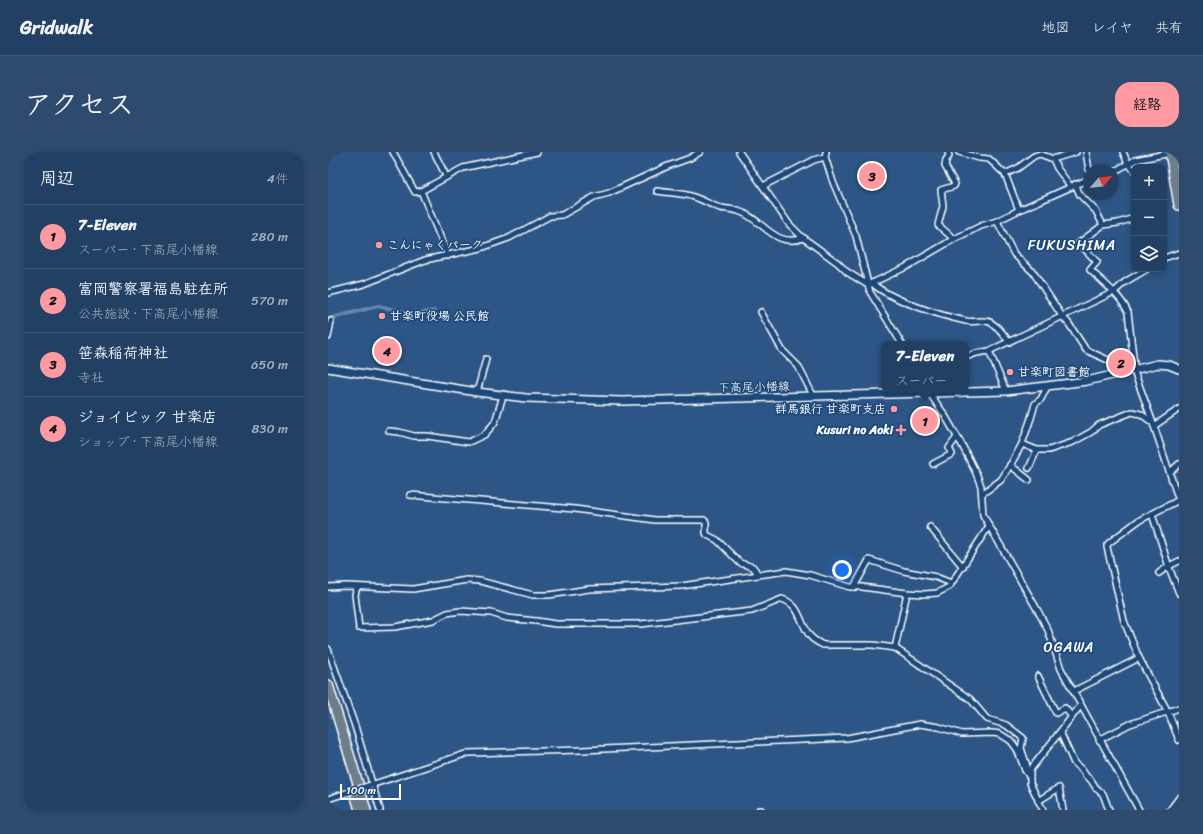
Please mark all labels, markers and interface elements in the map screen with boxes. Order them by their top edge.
text: Gridwalk [20,11,93,44]
text: 地図 [1042,15,1070,40]
text: レイヤ [1092,15,1133,40]
text: 共有 [1155,15,1183,40]
text: アクセス [24,80,134,129]
button: 経路 [1115,82,1179,127]
pin: 3 [859,161,885,191]
text: 周辺 [40,163,74,193]
north arrow [1083,164,1119,200]
map controls [1131,164,1167,272]
button: + [1131,164,1167,200]
text: 4件 [267,167,288,190]
button: − [1131,200,1167,236]
text: 7-Eleven [78,212,137,238]
text: 1 [50,225,56,248]
text: 280 m [251,225,288,248]
district label: FUKUSHIMA [1028,233,1116,258]
place label: こんにゃくパーク [387,234,483,256]
button: layers [1131,236,1167,272]
text: スーパー · 下高尾小幡線 [78,238,218,261]
marker: こんにゃくパーク [374,240,384,250]
text: 富岡警察署福島駐在所 [78,276,228,302]
text: 2 [49,289,57,312]
text: 570 m [251,289,288,312]
text: 公共施設 · 下高尾小幡線 [78,302,218,325]
place label: 甘楽町役場 公民館 [390,305,489,327]
marker: 甘楽町役場 公民館 [377,311,387,321]
pin: 4 [374,336,400,366]
text: 笹森稲荷神社 [78,340,168,366]
popup [881,341,969,393]
text: 7-Eleven [896,343,954,369]
pin: 2 [1108,348,1134,378]
text: 3 [49,353,57,376]
text: 650 m [251,353,288,376]
place label: 甘楽町図書館 [1018,361,1090,383]
text: 寺社 [78,366,104,389]
marker: 甘楽町図書館 [1005,367,1015,377]
text: スーパー [896,369,947,392]
street label: 下高尾小幡線 [718,375,790,399]
place label: 群馬銀行 甘楽町支店 [775,398,886,420]
text: ジョイピック 甘楽店 [78,404,217,430]
marker: 群馬銀行 甘楽町支店 [889,404,899,414]
pin: 1 [912,406,938,436]
text: 4 [49,417,57,440]
text: 830 m [251,417,288,440]
place label: Kusuri no Aoki [816,419,894,441]
marker: Kusuri no Aoki [896,425,906,435]
text: ショップ · 下高尾小幡線 [78,430,218,453]
your location [832,560,852,580]
district label: OGAWA [1044,635,1094,660]
text: 100 m [346,781,376,800]
scale bar [340,782,401,801]

